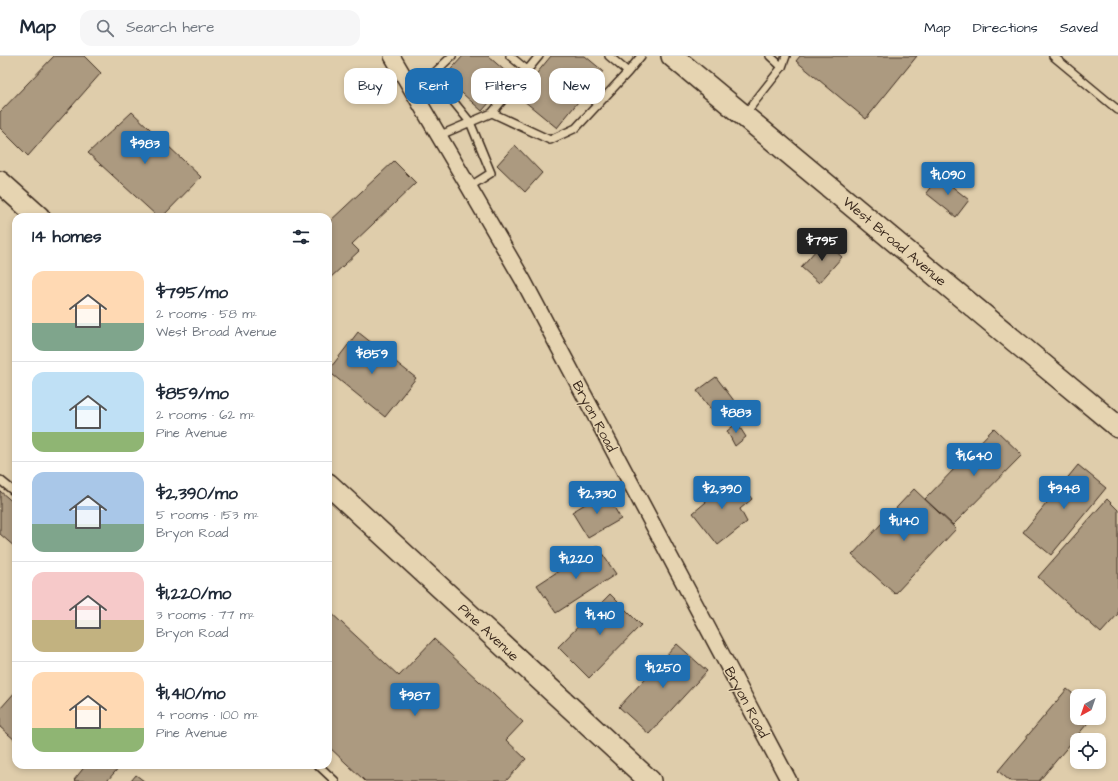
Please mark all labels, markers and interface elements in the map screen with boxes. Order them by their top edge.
search box [80,10,360,46]
text: Map [20,14,56,41]
icon: search [94,17,116,39]
text: Search here [126,17,215,38]
text: Map [924,18,951,38]
text: Directions [973,18,1038,38]
text: Saved [1060,18,1098,38]
chip: Buy [344,68,397,104]
chip: Rent [405,68,463,104]
chip: Filters [471,68,541,104]
chip: New [549,68,605,104]
pin: $983 [121,131,169,165]
text: $983 [130,135,160,153]
pin: $1,090 [915,162,981,196]
text: $1,090 [930,166,966,184]
street label: West Broad Avenue [838,192,951,291]
text: 14 homes [32,225,102,249]
icon: filters [290,226,312,248]
pin: $795 [798,228,846,262]
text: $795 [806,232,838,250]
text: $795/mo [156,281,228,305]
icon: home [64,287,112,335]
text: 2 rooms · 58 m² [156,305,257,323]
text: West Broad Avenue [156,323,277,341]
pin: $859 [348,341,396,375]
text: $859 [356,345,388,363]
street label: Bryon Road [567,377,621,456]
text: $859/mo [156,382,229,406]
icon: home [64,388,112,436]
pin: $883 [712,400,760,434]
text: $883 [721,404,751,422]
text: 2 rooms · 62 m² [156,406,255,424]
text: Pine Avenue [156,424,227,442]
pin: $1,640 [941,443,1007,477]
text: $1,640 [956,447,992,465]
pin: $2,390 [689,476,755,510]
pin: $948 [1040,476,1088,510]
text: $2,390 [702,480,742,498]
text: $948 [1048,480,1080,498]
pin: $2,330 [564,481,630,515]
text: $2,390/mo [156,482,238,506]
text: $2,330 [578,485,616,503]
icon: home [64,488,112,536]
text: 5 rooms · 153 m² [156,506,259,524]
pin: $1,140 [871,508,937,542]
text: $1,140 [889,512,919,530]
text: Bryon Road [156,524,228,542]
pin: $1,220 [543,546,609,580]
text: $1,220 [559,550,593,568]
text: $1,220/mo [156,582,231,606]
icon: home [64,588,112,636]
street label: Pine Avenue [453,599,523,666]
pin: $1,410 [567,602,633,636]
text: 3 rooms · 77 m² [156,606,255,624]
text: $1,410 [585,606,615,624]
text: Bryon Road [156,624,228,642]
pin: $1,250 [630,655,696,689]
text: $1,250 [645,659,681,677]
street label: Bryon Road [719,663,773,742]
text: $1,410/mo [156,682,226,706]
pin: $987 [391,683,439,717]
text: $987 [399,687,431,705]
icon: home [64,688,112,736]
north arrow [1070,689,1106,725]
map controls [1070,689,1106,769]
text: 4 rooms · 100 m² [156,706,259,724]
text: Pine Avenue [156,724,227,742]
button: locate [1070,733,1106,769]

